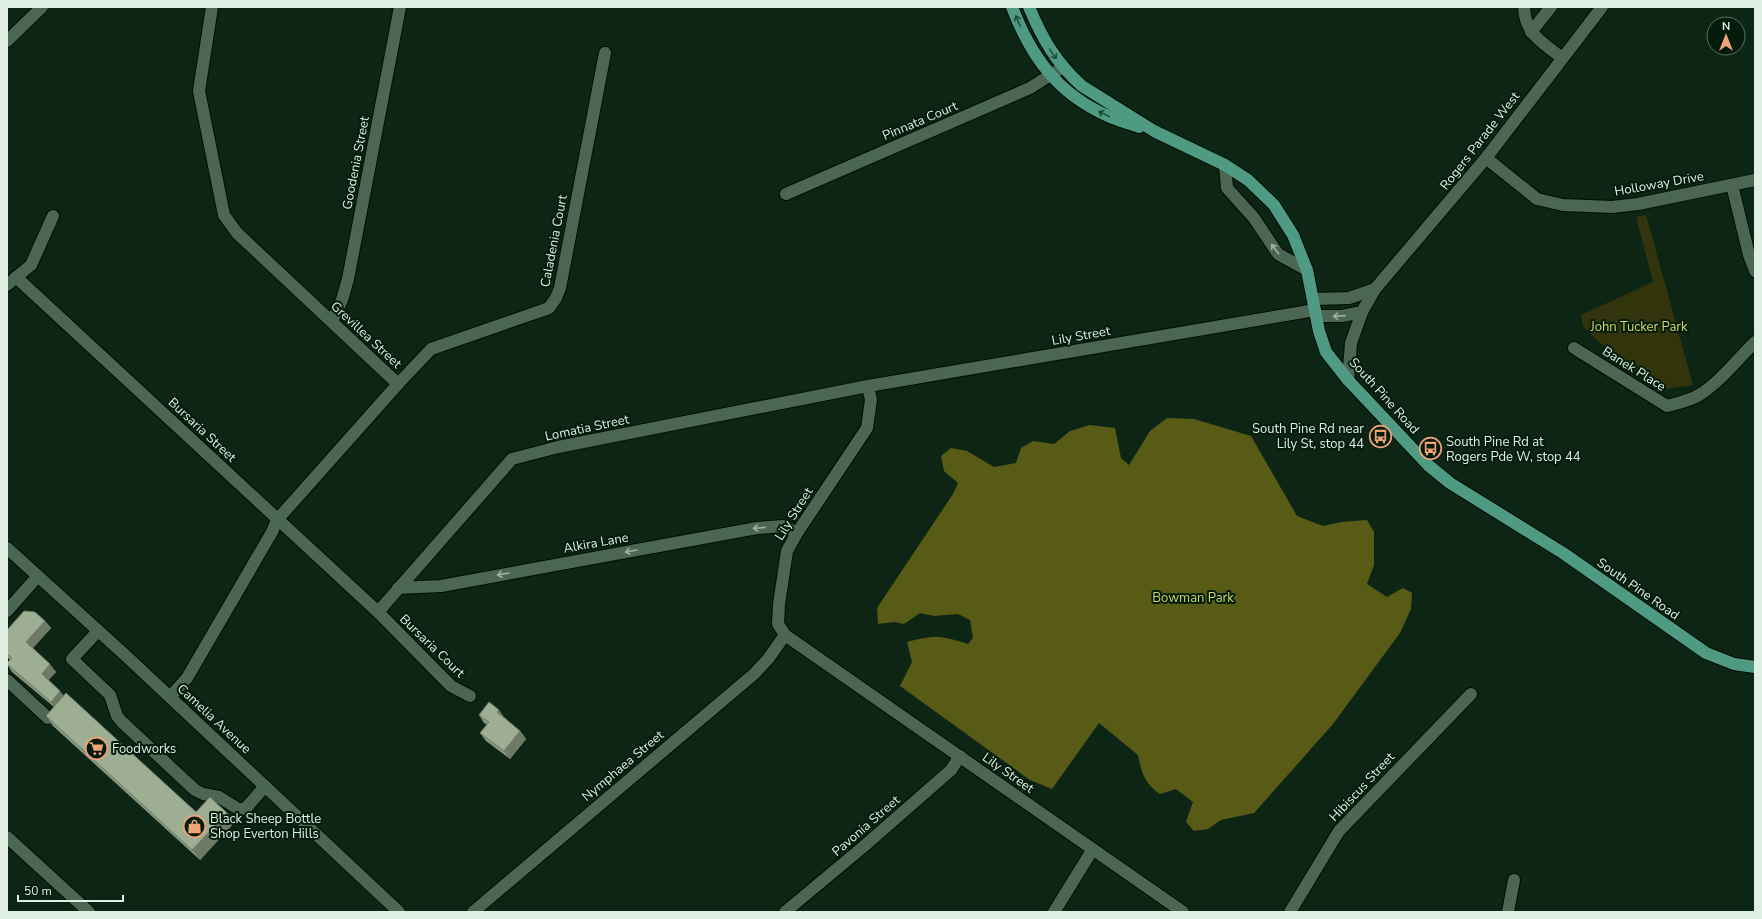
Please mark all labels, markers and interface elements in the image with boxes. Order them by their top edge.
one-way arrow [1014,16,1022,28]
north arrow [1706,16,1746,56]
text: N [1722,19,1730,34]
one-way arrow [1049,48,1057,59]
street label: Rogers Parade West [1436,88,1524,194]
street label: Pinnata Court [880,97,961,145]
one-way arrow [1098,110,1110,117]
street label: Goodenia Street [338,114,374,211]
street label: Holloway Drive [1613,167,1705,201]
street label: Caladenia Court [536,193,572,289]
one-way arrow [1271,243,1279,254]
street label: Grevillea Street [327,297,406,373]
one-way arrow [1333,312,1346,319]
park label: John Tucker Park [1590,318,1688,336]
street label: Lily Street [1050,322,1112,350]
street label: Banek Place [1599,342,1669,396]
street label: South Pine Road [1345,354,1423,438]
street label: Bursaria Street [164,394,240,467]
street label: Lomatia Street [543,410,631,446]
place label: South Pine Rd near Lily St, stop 44 [1252,420,1364,453]
bus stop icon: South Pine Rd near Lily St, stop 44 [1367,423,1393,449]
place label: South Pine Rd at Rogers Pde W, stop 44 [1446,433,1581,466]
bus stop icon: South Pine Rd at Rogers Pde W, stop 44 [1418,436,1444,462]
street label: Lily Street [771,484,818,544]
one-way arrow [753,525,766,532]
street label: Alkira Lane [562,528,630,558]
one-way arrow [625,547,638,555]
street label: South Pine Road [1593,554,1683,624]
one-way arrow [497,570,510,578]
park label: Bowman Park [1152,589,1234,607]
street label: Bursaria Court [396,610,469,682]
street label: Camelia Avenue [173,680,255,758]
street label: Nymphaea Street [578,726,668,806]
supermarket icon: Foodworks [84,736,110,762]
place label: Foodworks [112,740,176,758]
street label: Hibiscus Street [1325,748,1399,825]
street label: Lily Street [979,749,1038,798]
street label: Pavonia Street [828,791,904,861]
place label: Black Sheep Bottle Shop Everton Hills [210,810,321,843]
shop icon: Black Sheep Bottle Shop Everton Hills [182,813,208,839]
scale bar [18,877,123,903]
text: 50 m [24,883,52,899]

